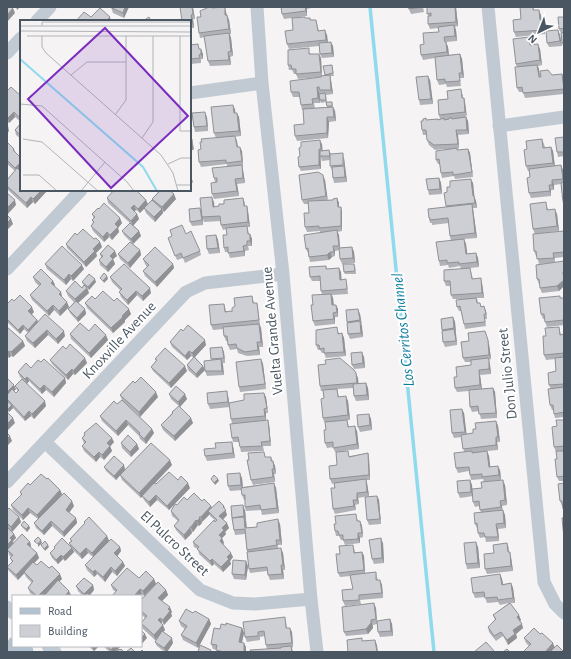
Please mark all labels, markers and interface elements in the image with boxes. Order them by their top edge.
north arrow [519,12,559,52]
inset map [20,20,191,191]
text: N [526,32,539,46]
street label: Vuelta Grande Avenue [259,266,286,396]
water label: Los Cerritos Channel [389,272,417,388]
street label: Knoxville Avenue [80,299,159,382]
street label: Don Julio Street [495,327,520,420]
street label: El Pulcro Street [137,508,212,579]
legend [12,595,142,647]
text: Road [48,605,72,617]
text: Building [48,625,88,637]

